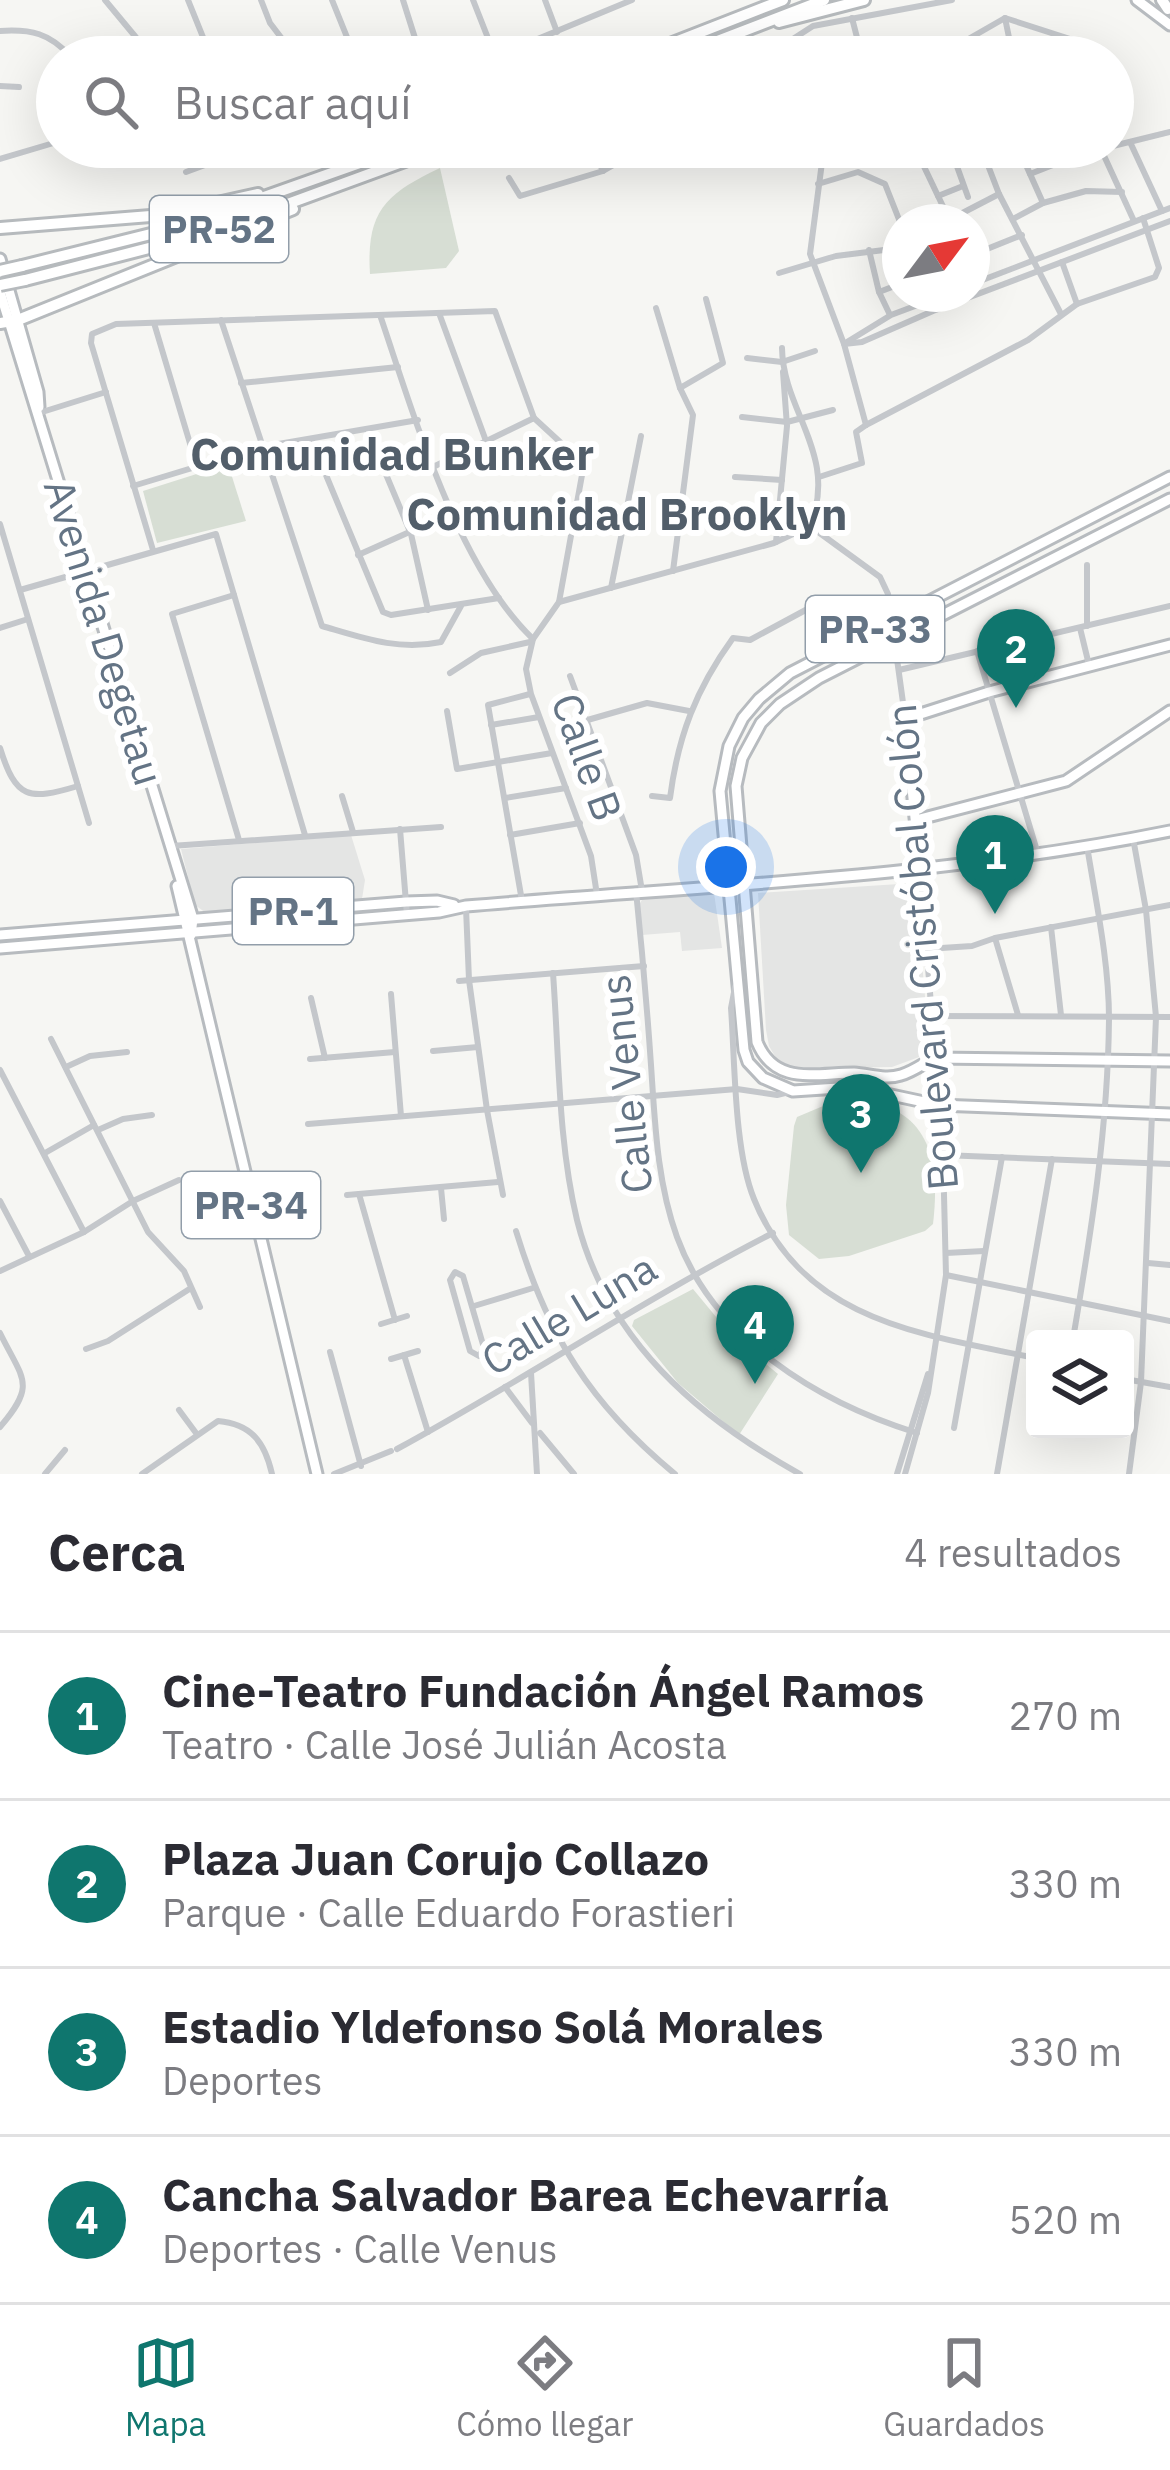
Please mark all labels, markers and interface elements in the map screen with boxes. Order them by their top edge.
search box [36,36,1134,168]
icon: search [78,69,144,135]
text: Buscar aquí [174,73,412,131]
road number: PR-52 [150,196,288,262]
north arrow [882,204,990,312]
district label: Comunidad Bunker [190,424,594,482]
street label: Avenida Degetau [32,472,177,792]
district label: Comunidad Brooklyn [406,484,848,542]
road number: PR-33 [806,596,944,662]
pin: 2 [977,609,1055,708]
street label: Calle B [539,686,636,828]
street label: Boulevard Cristóbal Colón [873,702,970,1192]
pin: 1 [956,815,1034,914]
your location [696,837,756,897]
road number: PR-1 [233,878,353,944]
street label: Calle Venus [587,972,664,1196]
pin: 3 [822,1074,900,1173]
road number: PR-34 [182,1172,320,1238]
street label: Calle Luna [471,1240,666,1387]
pin: 4 [716,1285,794,1384]
map controls [1026,1330,1134,1438]
button: layers [1026,1330,1134,1438]
text: Cerca [48,1519,186,1585]
text: 4 resultados [904,1527,1122,1578]
text: Cine-Teatro Fundación Ángel Ramos [162,1661,924,1719]
text: 1 [75,1690,99,1741]
text: 270 m [1009,1690,1122,1741]
text: Teatro · Calle José Julián Acosta [162,1719,727,1770]
text: Plaza Juan Corujo Collazo [162,1829,709,1887]
text: 2 [75,1858,99,1909]
text: 330 m [1009,1858,1122,1909]
text: Parque · Calle Eduardo Forastieri [162,1887,735,1938]
text: Estadio Yldefonso Solá Morales [162,1997,823,2055]
text: 3 [75,2026,99,2077]
text: 330 m [1009,2026,1122,2077]
text: Deportes [162,2055,322,2106]
text: Cancha Salvador Barea Echevarría [162,2165,889,2223]
text: 4 [75,2194,99,2245]
text: 520 m [1009,2194,1122,2245]
text: Deportes · Calle Venus [162,2223,558,2274]
tab: Mapa [125,2330,206,2445]
tab: Cómo llegar [456,2330,633,2445]
tab: Guardados [883,2330,1045,2445]

